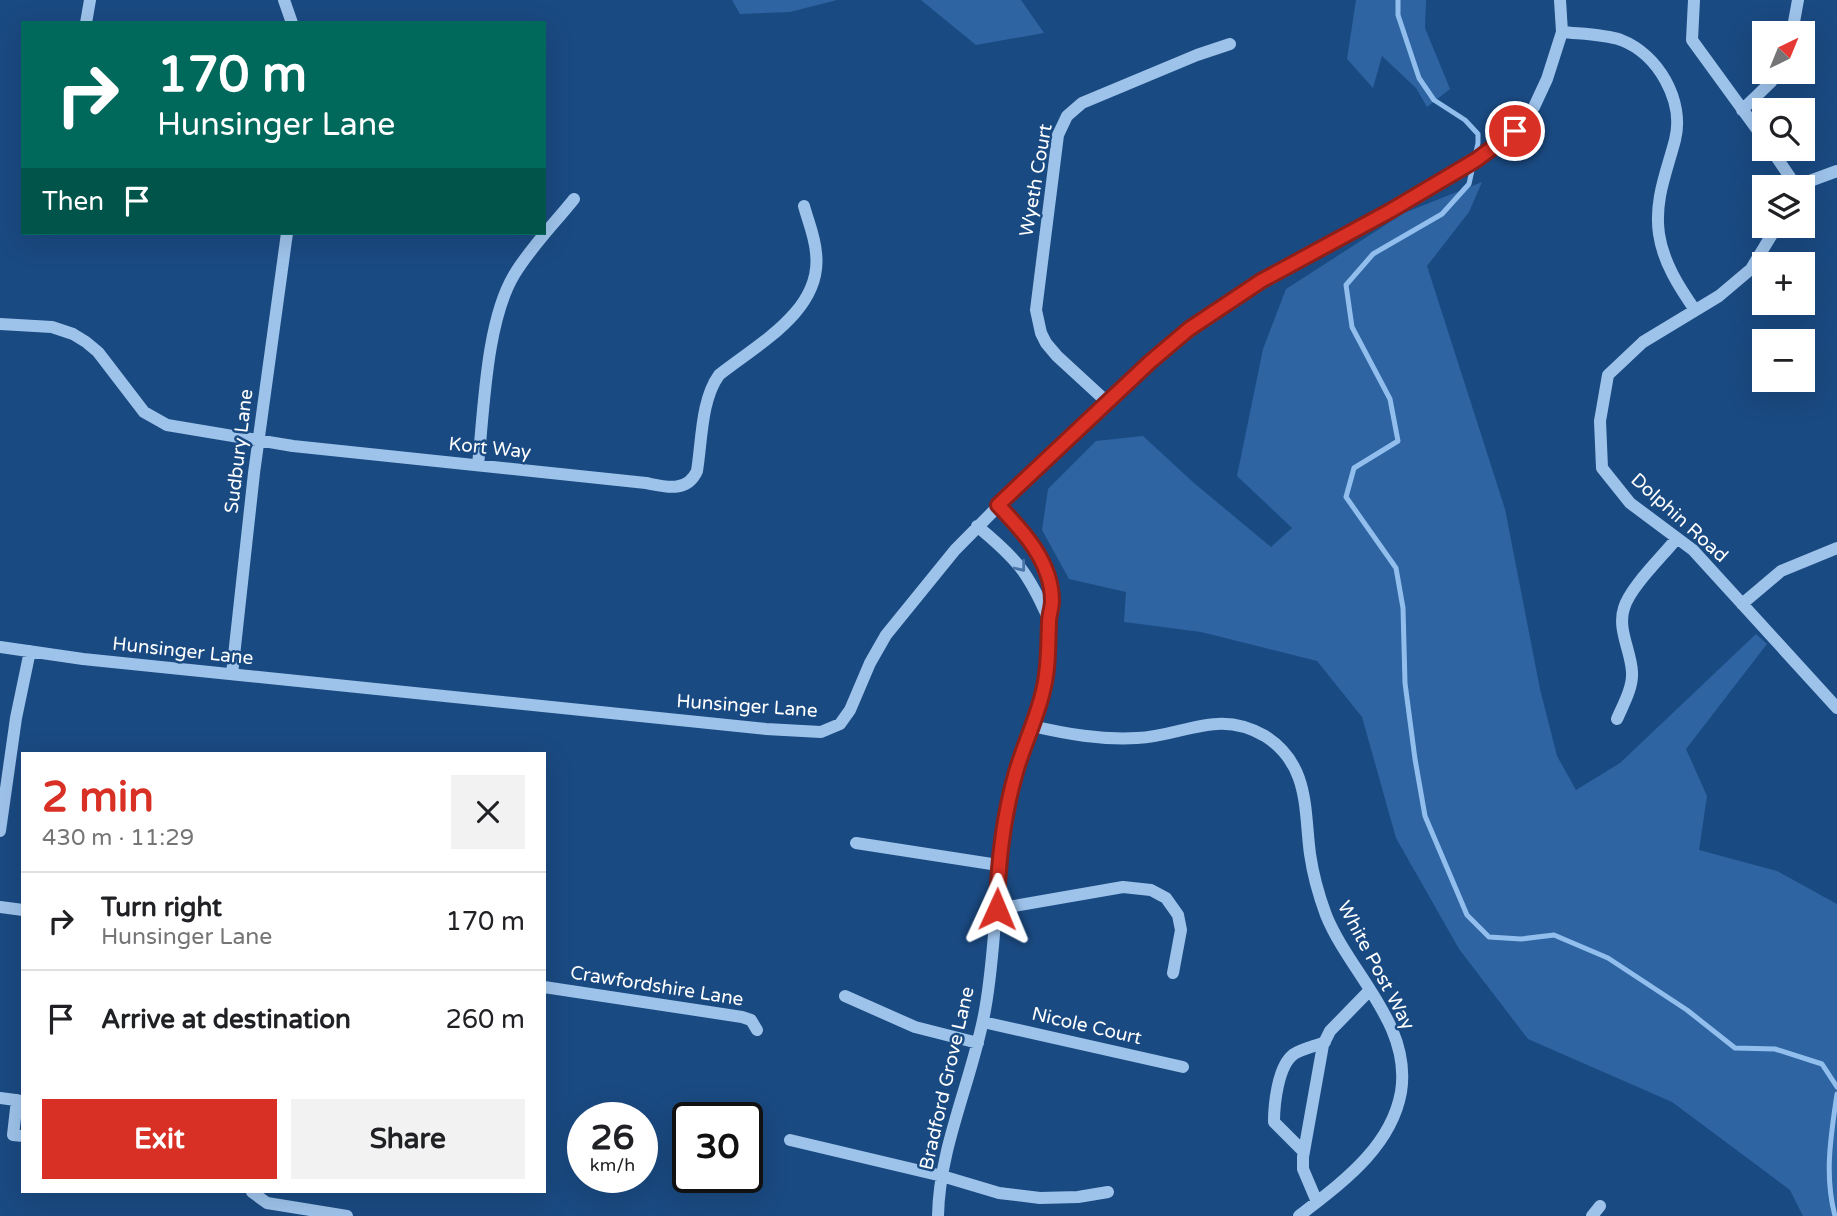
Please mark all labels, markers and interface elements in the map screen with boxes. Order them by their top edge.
north arrow [1752,21,1815,84]
map controls [1752,21,1815,392]
text: 170 m [157,46,307,105]
icon: right [42,49,133,140]
button: search [1752,98,1815,161]
pin [1485,101,1545,161]
text: Hunsinger Lane [157,106,395,144]
icon: arrive [1496,112,1534,150]
street label: Wyeth Court [1015,122,1057,238]
button: layers [1752,175,1815,238]
icon: arrive [118,182,156,220]
text: Then [42,186,104,217]
button: + [1752,252,1815,315]
button: − [1752,329,1815,392]
street label: Sudbury Lane [220,388,258,515]
street label: Kort Way [448,433,532,463]
street label: Dolphin Road [1626,469,1732,567]
one-way arrow [1012,559,1025,572]
street label: Hunsinger Lane [111,633,254,669]
street label: Hunsinger Lane [676,690,818,722]
text: 2 min [42,772,154,823]
button: close [451,775,525,849]
text: 430 m · 11:29 [42,824,194,852]
position arrow [960,872,1034,946]
text: Turn right [101,892,222,923]
street label: White Post Way [1333,897,1419,1034]
icon: right [42,902,80,940]
text: 170 m [445,906,525,937]
text: Hunsinger Lane [101,923,272,951]
street label: Crawfordshire Lane [569,961,745,1011]
street label: Bradford Grove Lane [915,984,979,1172]
icon: arrive [42,1000,80,1038]
street label: Nicole Court [1030,1003,1144,1049]
text: Arrive at destination [101,1004,351,1035]
text: 260 m [445,1004,525,1035]
button: Exit [42,1099,277,1179]
button: Share [291,1099,525,1179]
speed limit sign: 30 [672,1102,763,1193]
text: 26 [591,1117,634,1159]
text: km/h [590,1154,635,1176]

